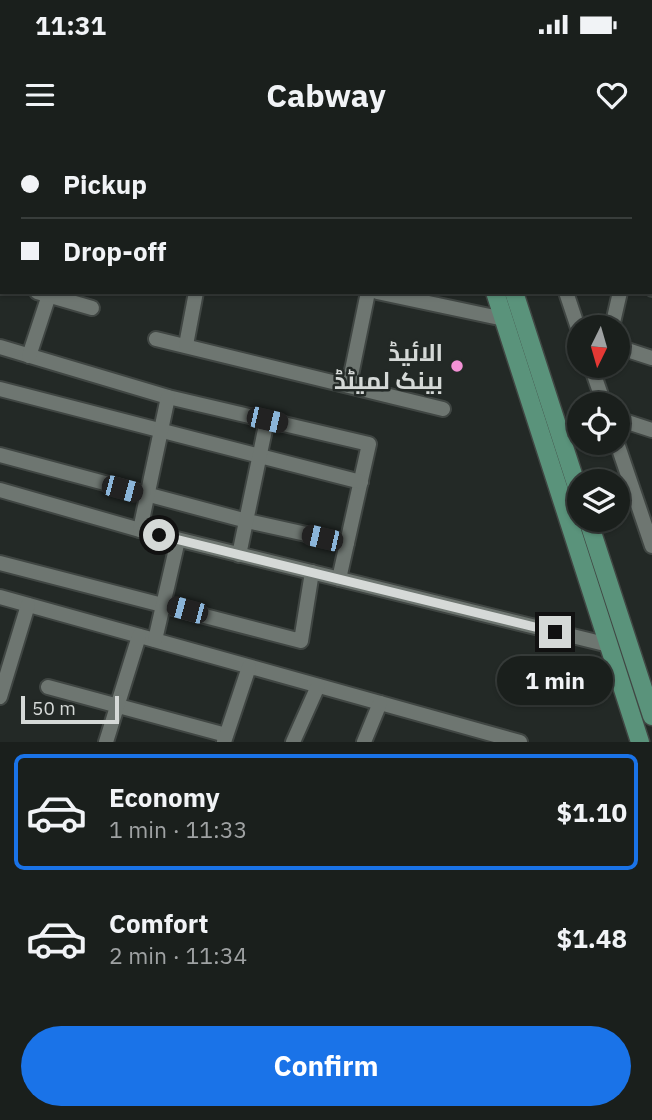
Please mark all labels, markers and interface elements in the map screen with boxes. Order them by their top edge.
text: 11:31 [35,8,106,42]
text: Cabway [266,74,386,116]
icon: menu [21,76,59,114]
icon: heart [593,76,631,114]
text: Pickup [63,167,147,201]
text: Drop-off [63,234,166,268]
north arrow [567,315,630,378]
map controls [567,315,630,532]
place label: الائیڈ بینک لمیٹڈ [334,336,443,396]
marker: الائیڈ بینک لمیٹڈ [449,358,465,374]
button: locate [567,392,630,455]
car [245,405,290,435]
button: layers [567,469,630,532]
car [99,473,146,505]
route start [143,519,175,551]
car [300,523,345,553]
car [164,594,211,626]
route end [539,616,571,648]
callout: 1 min [497,656,613,706]
text: 1 min [525,665,585,695]
scale bar [21,693,119,725]
text: 50 m [32,696,76,720]
text: Economy [109,780,220,814]
icon: car [25,781,88,844]
text: $1.10 [557,795,627,829]
text: 1 min · 11:33 [109,814,247,844]
text: Comfort [109,906,208,940]
icon: car [25,907,88,970]
text: $1.48 [557,921,627,955]
text: 2 min · 11:34 [109,940,247,970]
button: Confirm [21,1026,631,1106]

